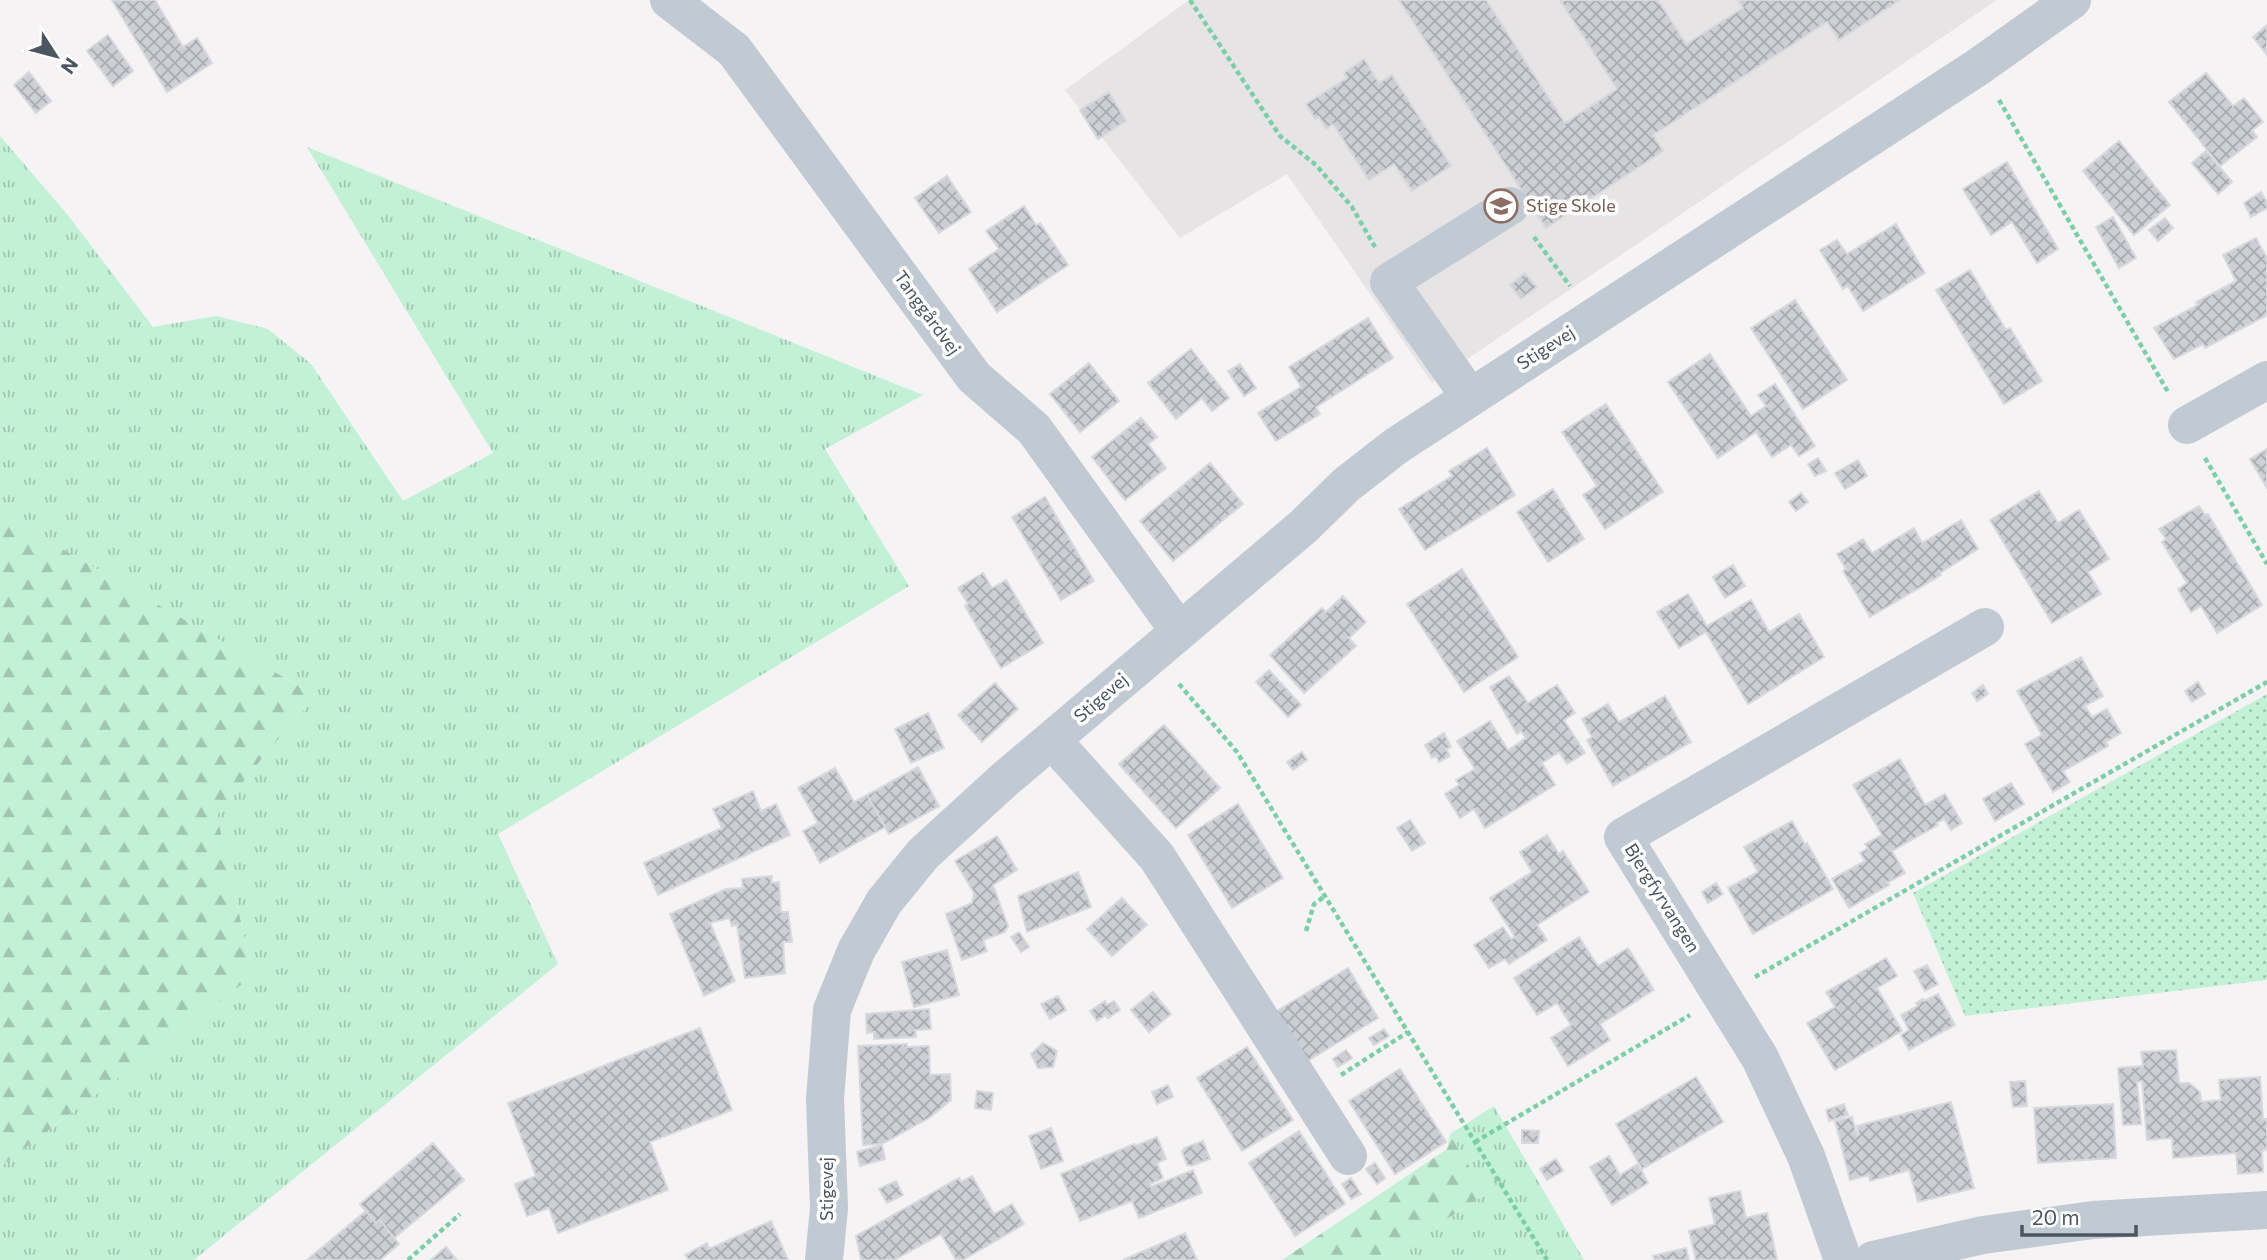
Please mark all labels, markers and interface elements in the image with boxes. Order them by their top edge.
north arrow [21,21,91,91]
text: N [57,54,84,79]
school or university icon: Stige Skole [1482,187,1520,225]
place label: Stige Skole [1526,194,1616,216]
street label: Tanggårdvej [890,266,966,359]
street label: Stigevej [1513,320,1578,374]
street label: Stigevej [1069,668,1132,727]
street label: Bjergfyrvangen [1621,839,1705,956]
street label: Stigevej [815,1157,837,1221]
scale bar [2022,1194,2136,1238]
text: 20 m [2032,1204,2080,1229]

